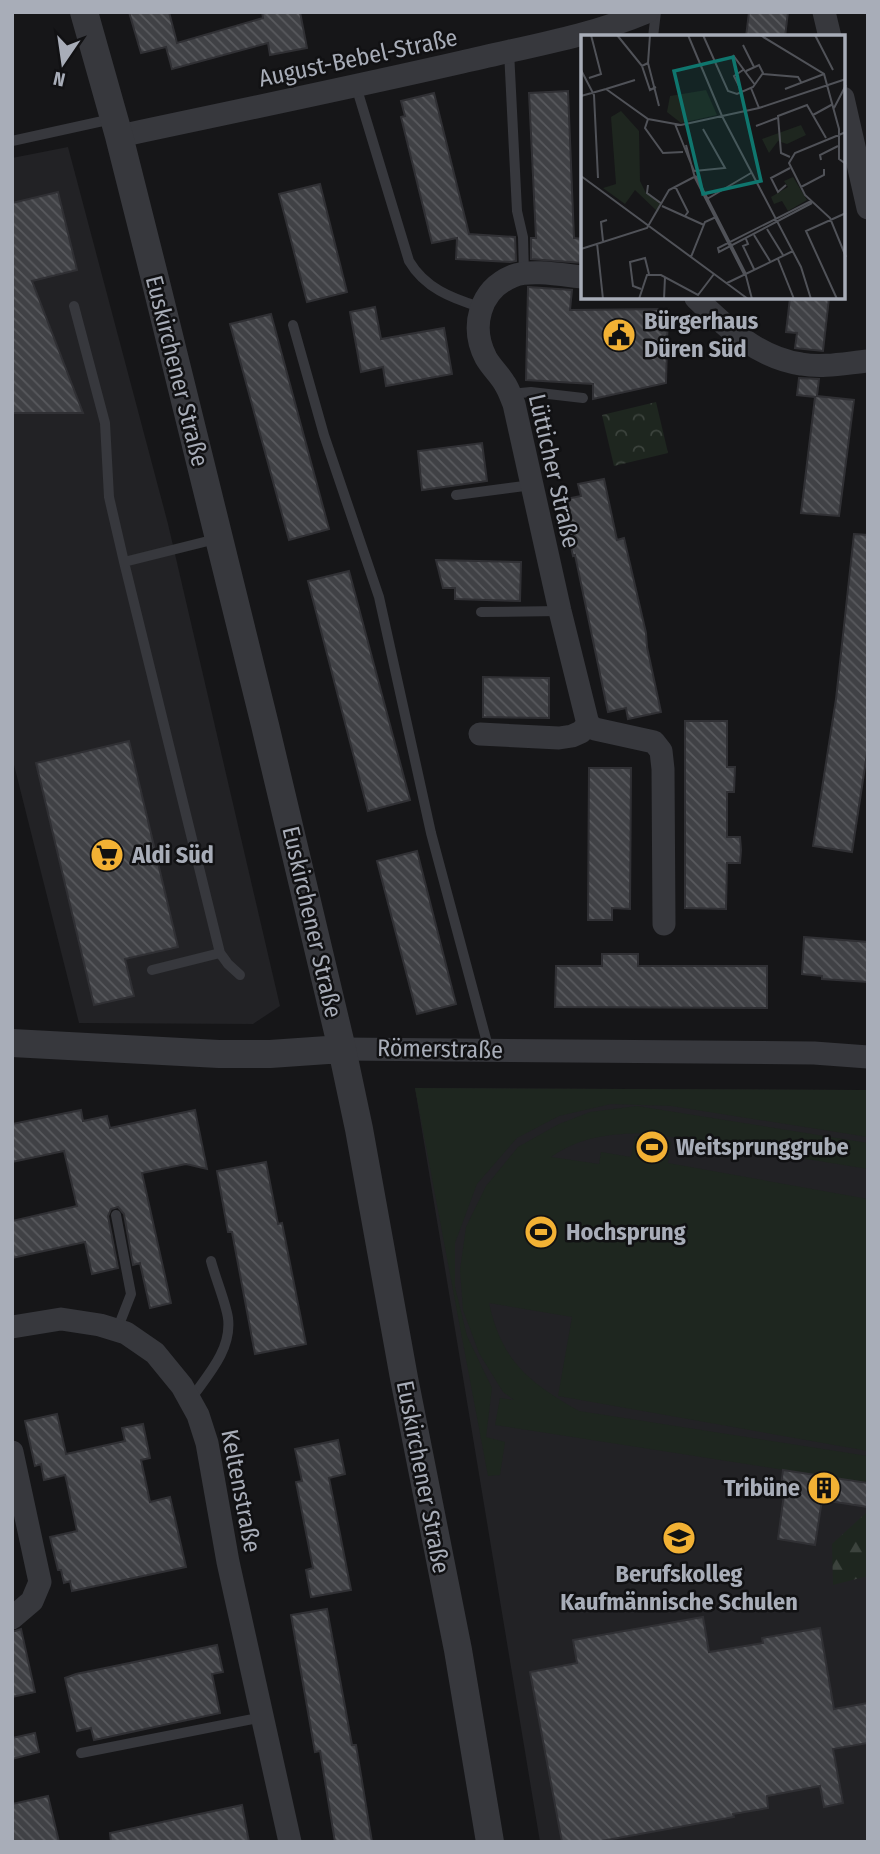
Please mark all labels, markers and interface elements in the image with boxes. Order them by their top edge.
street label: August-Bebel-Straße [256,23,460,93]
north arrow [28,28,98,98]
inset map [581,35,845,299]
text: N [51,67,67,92]
street label: Euskirchener Straße [140,273,214,469]
place label: Bürgerhaus Düren Süd [644,307,759,363]
public building icon: Bürgerhaus Düren Süd [600,316,638,354]
street label: Lütticher Straße [523,391,585,551]
street label: Euskirchener Straße [276,823,348,1021]
supermarket icon: Aldi Süd [88,836,126,874]
place label: Aldi Süd [131,841,214,869]
street label: Römerstraße [377,1034,503,1064]
sports icon: Weitsprunggrube [633,1128,671,1166]
place label: Weitsprunggrube [676,1133,849,1161]
sports icon: Hochsprung [522,1213,560,1251]
place label: Hochsprung [566,1218,686,1246]
street label: Euskirchener Straße [391,1378,455,1576]
street label: Keltenstraße [215,1427,267,1555]
building icon: Tribüne [805,1469,843,1507]
place label: Tribüne [724,1474,800,1502]
school or university icon: Berufskolleg Kaufmännische Schulen [660,1519,698,1557]
place label: Berufskolleg Kaufmännische Schulen [560,1560,798,1616]

